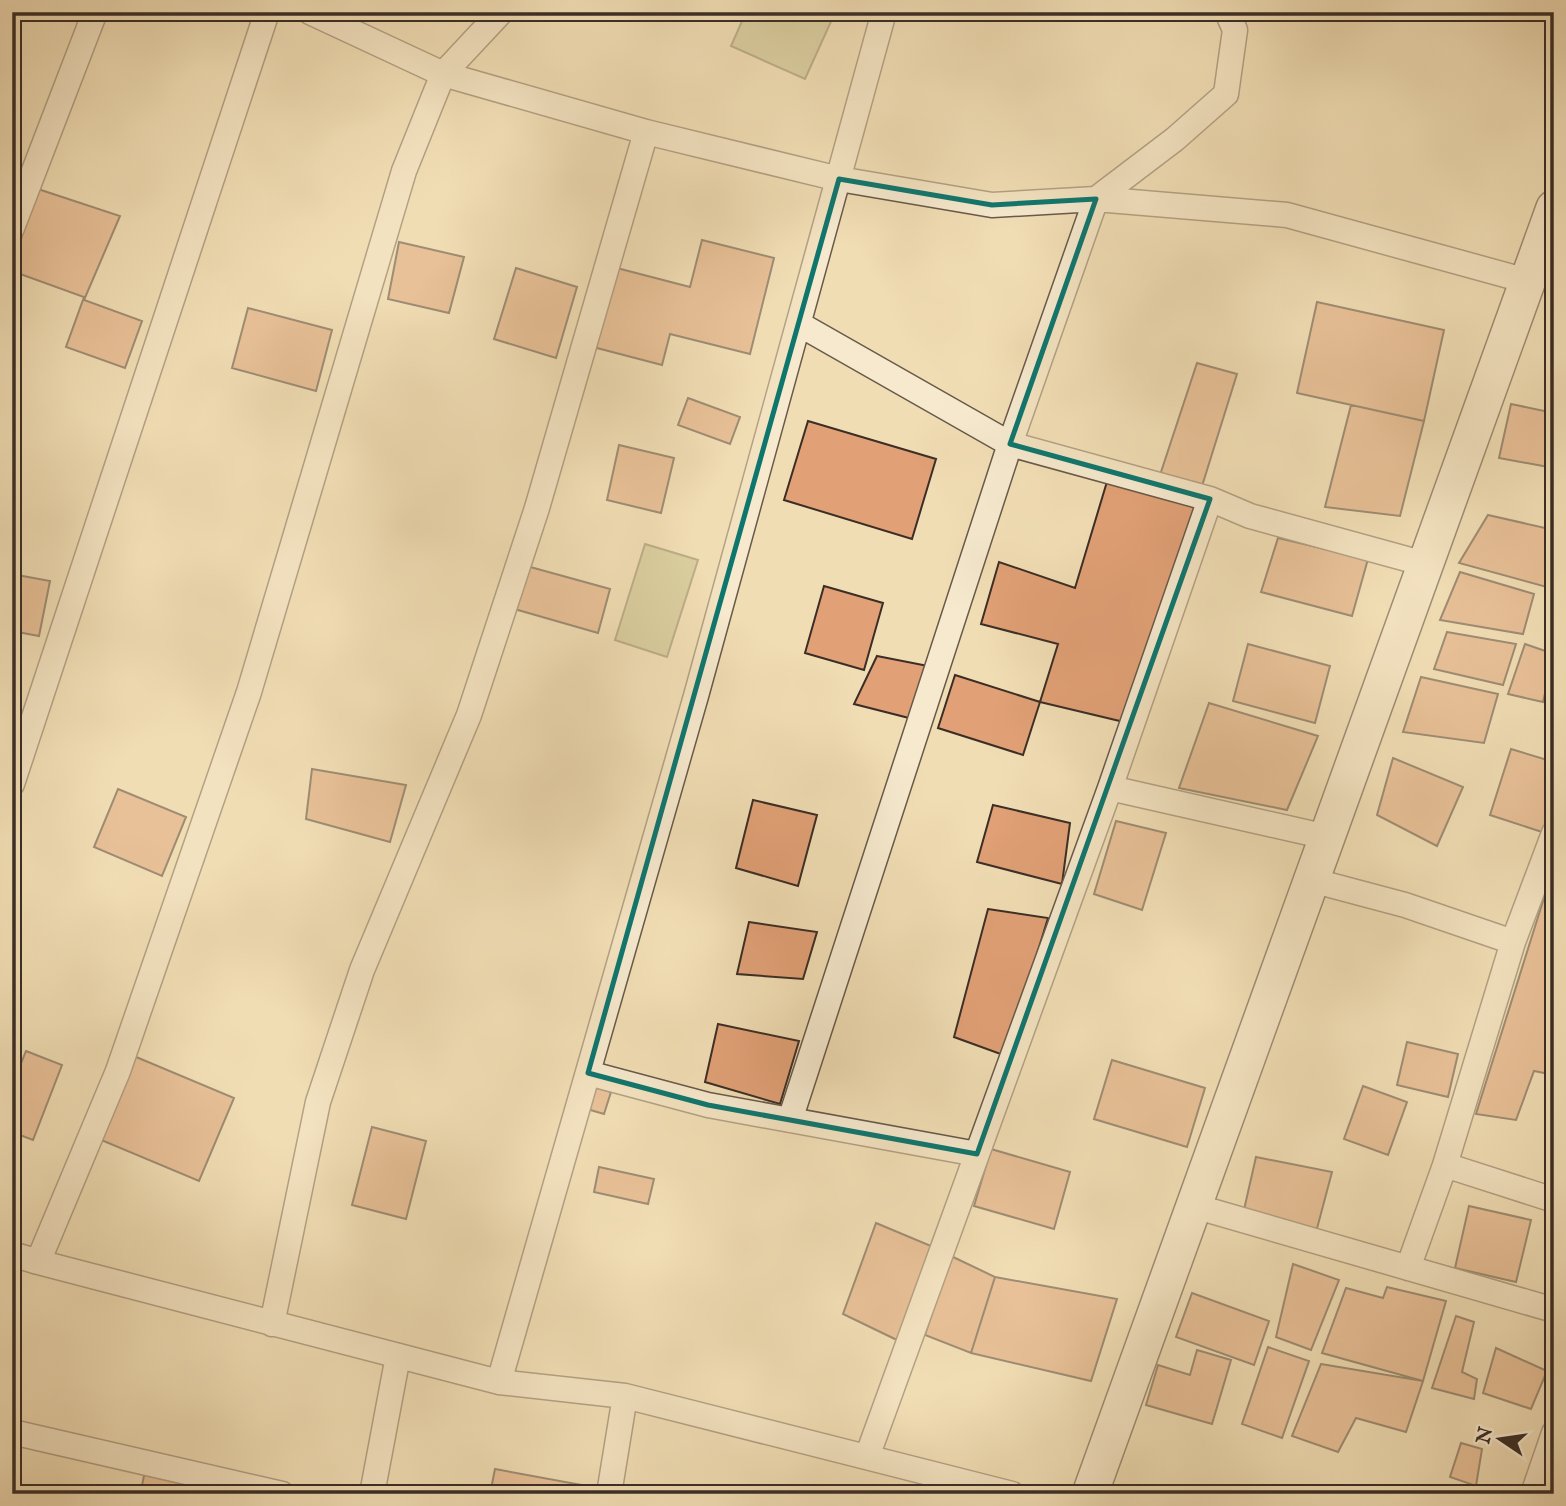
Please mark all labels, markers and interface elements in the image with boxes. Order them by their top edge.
north arrow [1464,1404,1534,1474]
text: N [1472,1424,1499,1447]

